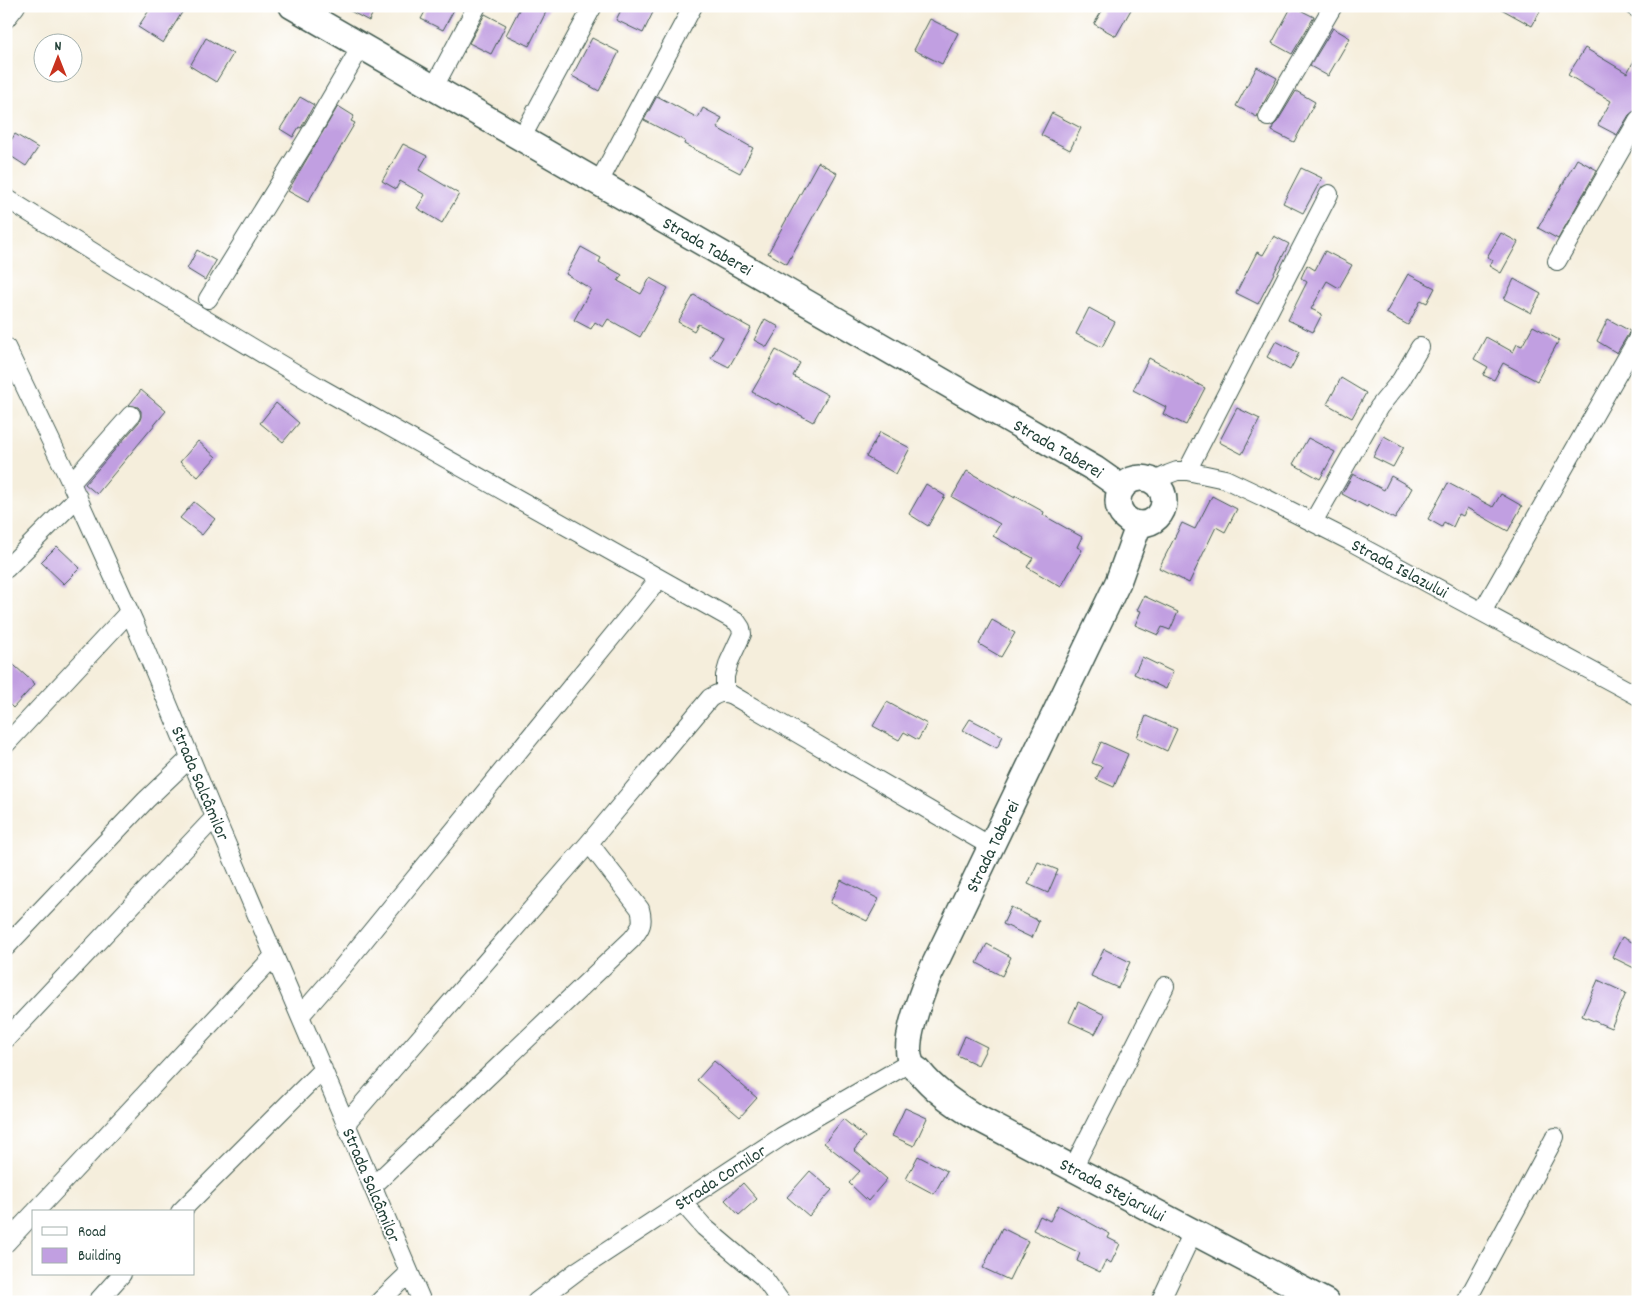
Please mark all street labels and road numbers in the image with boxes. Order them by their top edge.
street label: Strada Taberei [657,212,756,284]
street label: Strada Taberei [1008,414,1107,486]
street label: Strada Islazului [1346,534,1452,606]
street label: Strada Salcâmilor [163,723,234,845]
street label: Strada Taberei [961,797,1027,898]
street label: Strada Salcâmilor [334,1125,405,1247]
street label: Strada Cornilor [671,1140,772,1218]
street label: Strada Stejarului [1054,1153,1169,1230]

